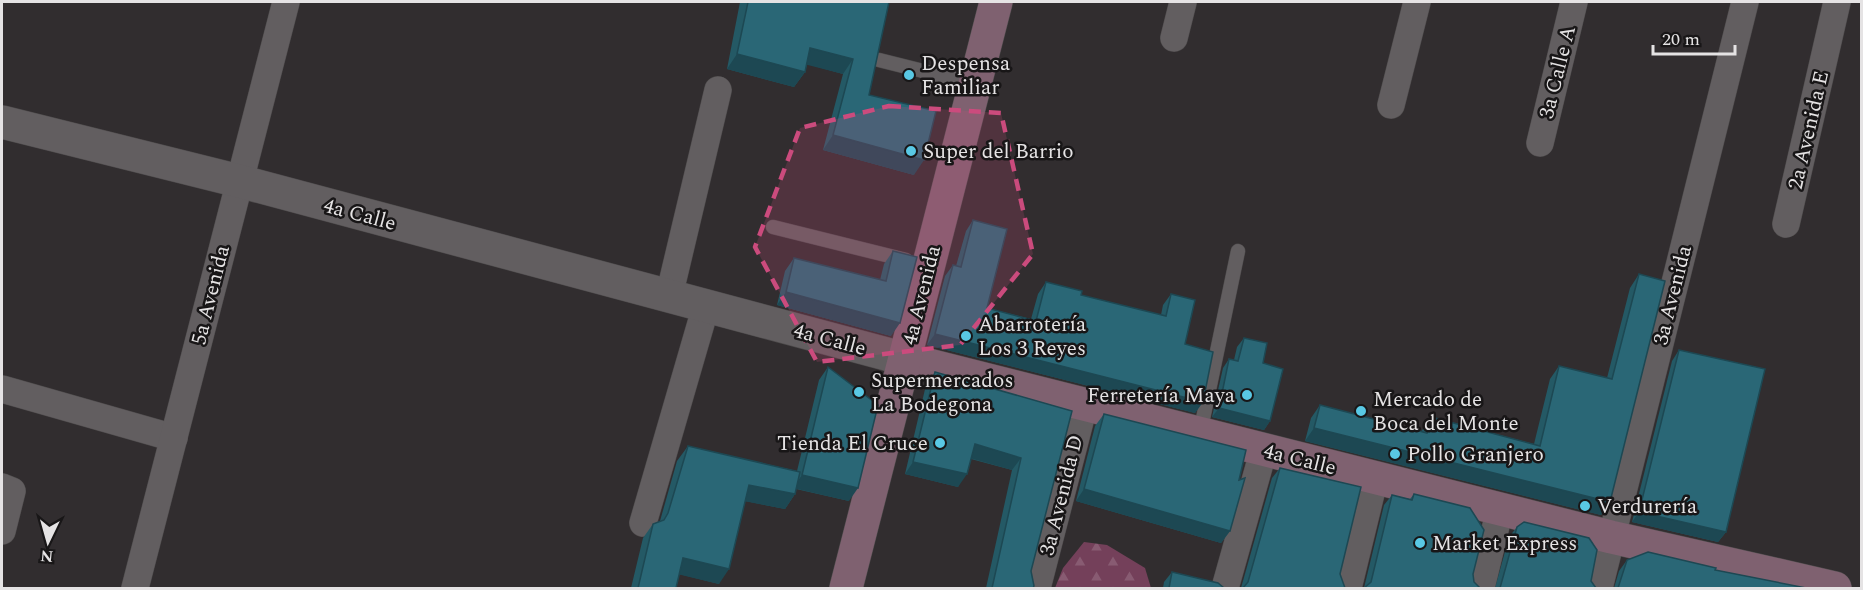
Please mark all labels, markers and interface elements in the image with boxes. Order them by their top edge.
scale bar [1653,18,1736,56]
street label: 3a Calle A [1531,22,1585,122]
text: 20 m [1662,26,1700,53]
place label: Despensa Familiar [921,48,1011,104]
marker: Despensa Familiar [902,68,916,82]
street label: 2a Avenida E [1780,68,1838,193]
place label: Super del Barrio [923,136,1074,168]
marker: Super del Barrio [904,144,918,158]
street label: 4a Calle [320,190,400,240]
street label: 5a Avenida [183,241,239,349]
street label: 4a Avenida [894,241,950,349]
street label: 3a Avenida [1645,241,1701,349]
place label: Abarrotería Los 3 Reyes [978,309,1087,365]
street label: 4a Calle [790,315,870,365]
marker: Abarrotería Los 3 Reyes [959,329,973,343]
place label: Supermercados La Bodegona [871,365,1013,421]
place label: Ferretería Maya [1087,380,1236,412]
place label: Mercado de Boca del Monte [1373,384,1519,440]
marker: Supermercados La Bodegona [852,385,866,399]
marker: Ferretería Maya [1240,388,1254,402]
marker: Mercado de Boca del Monte [1354,404,1368,418]
place label: Tienda El Cruce [777,428,928,460]
street label: 3a Avenida D [1032,432,1092,559]
marker: Tienda El Cruce [933,436,947,450]
street label: 4a Calle [1260,436,1340,484]
place label: Pollo Granjero [1407,439,1544,471]
marker: Pollo Granjero [1388,447,1402,461]
place label: Verdurería [1597,491,1698,523]
marker: Verdurería [1578,499,1592,513]
north arrow [18,512,78,572]
place label: Market Express [1432,528,1577,560]
marker: Market Express [1413,536,1427,550]
text: N [39,543,54,568]

